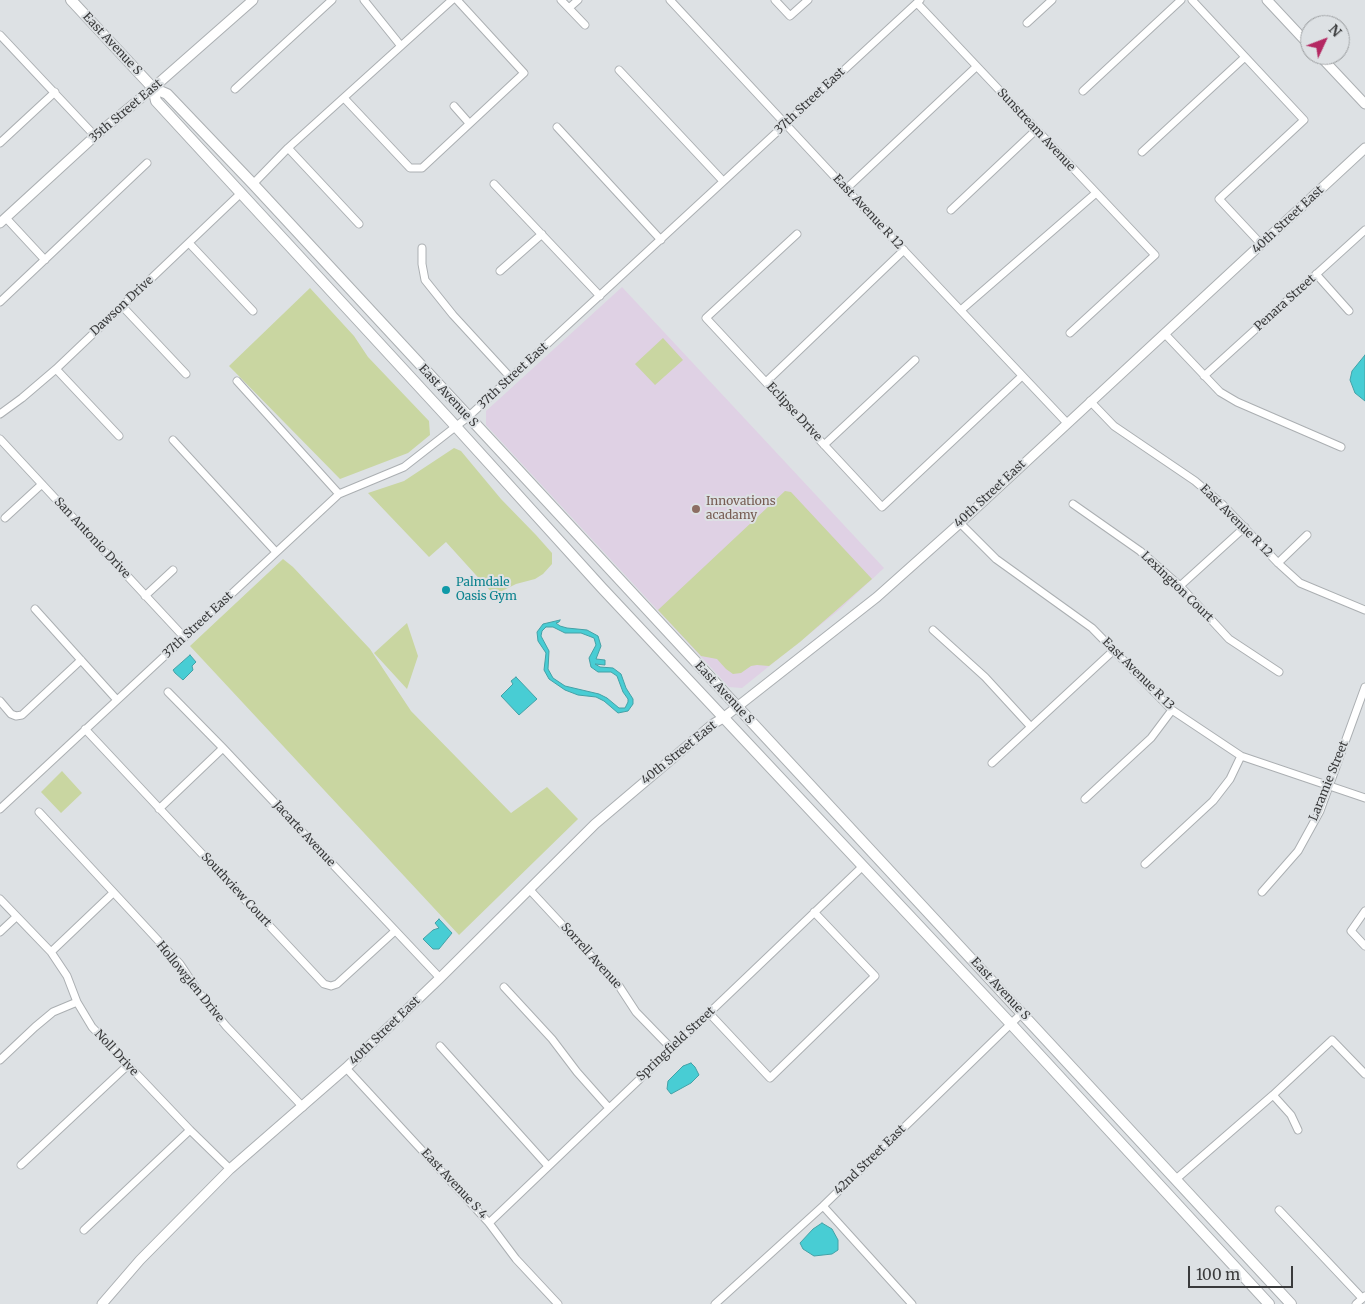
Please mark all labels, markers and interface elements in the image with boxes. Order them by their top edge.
street label: East Avenue S [79,10,145,78]
north arrow [1300,15,1350,65]
text: N [1325,20,1346,41]
street label: 37th Street East [772,65,848,137]
street label: 35th Street East [87,76,165,146]
street label: Sunstream Avenue [994,86,1078,174]
street label: East Avenue R 12 [830,172,906,252]
street label: 40th Street East [1249,183,1327,257]
street label: Penara Street [1252,272,1318,334]
street label: Dawson Drive [88,273,156,339]
street label: 37th Street East [475,340,551,412]
street label: East Avenue S [415,362,481,430]
street label: Eclipse Drive [763,380,825,444]
street label: 40th Street East [951,457,1029,531]
street label: East Avenue R 12 [1197,482,1275,560]
street label: San Antonio Drive [51,495,133,581]
place label: Innovations acadamy [706,495,776,523]
marker: Innovations acadamy [690,503,702,515]
street label: Lexington Court [1138,549,1216,625]
place label: Palmdale Oasis Gym [456,576,517,604]
marker: Palmdale Oasis Gym [440,584,452,596]
street label: 37th Street East [160,589,236,661]
street label: East Avenue R 13 [1099,635,1177,713]
street label: East Avenue S [691,659,757,727]
street label: 40th Street East [638,718,720,788]
street label: Laramie Street [1306,739,1352,823]
street label: Jacarte Avenue [270,798,338,870]
street label: Southview Court [198,850,274,930]
street label: Sorrell Avenue [558,920,624,992]
street label: Hollowglen Drive [153,939,227,1025]
street label: East Avenue S [967,955,1033,1023]
street label: 40th Street East [347,994,423,1068]
street label: Springfield Street [634,1004,718,1084]
street label: Noll Drive [91,1027,141,1079]
street label: 42nd Street East [831,1122,909,1198]
street label: East Avenue S 4 [418,1146,490,1222]
scale bar [1190,1256,1295,1288]
text: 100 m [1196,1265,1240,1284]

